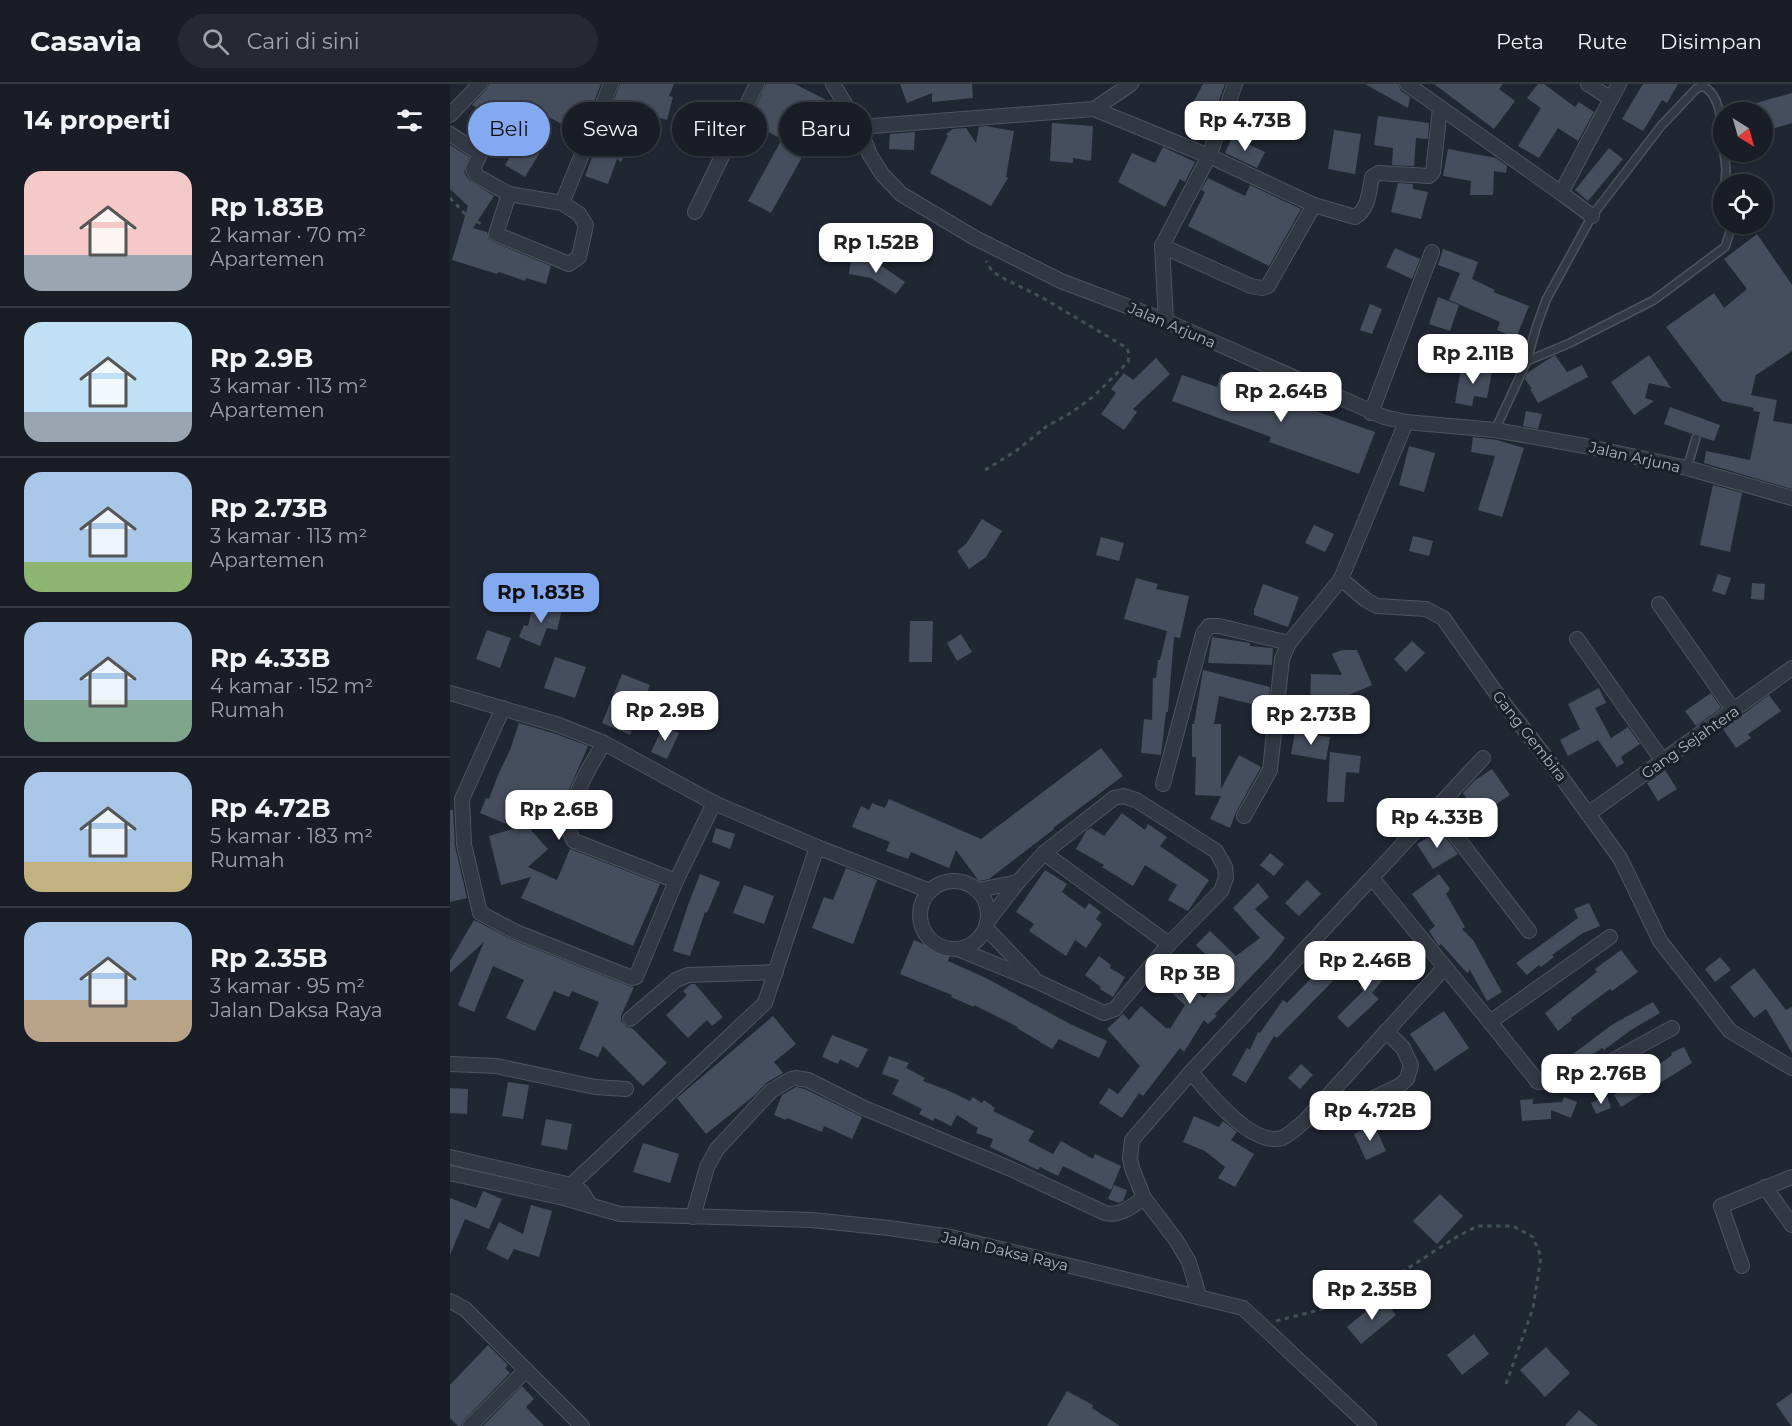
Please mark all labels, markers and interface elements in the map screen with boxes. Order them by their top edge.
search box [178,14,598,68]
text: Casavia [30,24,142,58]
icon: search [199,25,232,58]
text: Cari di sini [247,28,360,55]
text: Peta [1496,29,1544,54]
text: Rute [1577,29,1627,54]
text: Disimpan [1660,29,1762,54]
pin: Rp 4.73B [1183,101,1307,152]
chip: Beli [468,102,550,156]
chip: Sewa [562,102,660,156]
chip: Filter [672,102,767,156]
chip: Baru [779,102,872,156]
north arrow [1713,102,1773,162]
map controls [1713,102,1773,234]
text: 14 properti [24,104,171,136]
icon: filters [393,104,426,137]
text: Rp 4.73B [1199,108,1291,132]
button: locate [1713,174,1773,234]
text: Rp 1.83B [210,191,324,223]
icon: home [72,195,144,267]
text: 2 kamar · 70 m² [210,223,366,247]
pin: Rp 1.52B [814,223,938,274]
text: Rp 1.52B [833,230,919,254]
text: Apartemen [210,247,325,271]
street label: Jalan Arjuna [1124,298,1219,352]
pin: Rp 2.11B [1411,334,1535,385]
text: Rp 2.11B [1432,341,1514,365]
text: Rp 2.9B [210,342,313,374]
icon: home [72,346,144,418]
pin: Rp 2.64B [1219,372,1343,423]
text: 3 kamar · 113 m² [210,374,367,398]
text: Rp 2.64B [1235,379,1327,403]
text: Apartemen [210,398,325,422]
street label: Jalan Arjuna [1586,437,1683,477]
text: Rp 2.73B [210,492,328,524]
icon: home [72,496,144,568]
text: 3 kamar · 113 m² [210,524,367,548]
text: Apartemen [210,548,325,572]
pin: Rp 1.83B [479,573,603,624]
text: Rp 1.83B [497,580,585,604]
text: Rp 4.33B [210,642,330,674]
icon: home [72,646,144,718]
text: 4 kamar · 152 m² [210,674,373,698]
street label: Gang Gembira [1489,687,1571,785]
pin: Rp 2.9B [610,691,720,742]
pin: Rp 2.73B [1249,695,1373,746]
text: Rumah [210,698,284,722]
text: Rp 2.9B [625,698,705,722]
street label: Gang Sejahtera [1637,701,1743,783]
text: Rp 2.73B [1266,702,1356,726]
pin: Rp 2.6B [504,790,614,841]
text: Rp 4.72B [210,792,331,824]
icon: home [72,796,144,868]
text: Rp 2.6B [519,797,599,821]
pin: Rp 4.33B [1375,798,1499,849]
text: Rp 4.33B [1391,805,1483,829]
text: 5 kamar · 183 m² [210,824,373,848]
text: Rumah [210,848,284,872]
pin: Rp 2.46B [1303,941,1427,992]
text: Rp 2.35B [210,942,328,974]
icon: home [72,946,144,1018]
text: Rp 2.46B [1318,948,1412,972]
pin: Rp 3B [1148,954,1232,1005]
text: Rp 3B [1159,961,1221,985]
text: 3 kamar · 95 m² [210,974,365,998]
text: Jalan Daksa Raya [210,998,383,1022]
pin: Rp 2.76B [1539,1054,1663,1105]
text: Rp 2.76B [1555,1061,1647,1085]
pin: Rp 4.72B [1308,1091,1432,1142]
text: Rp 4.72B [1324,1098,1416,1122]
street label: Jalan Daksa Raya [939,1227,1070,1275]
pin: Rp 2.35B [1310,1270,1434,1321]
text: Rp 2.35B [1327,1277,1417,1301]

